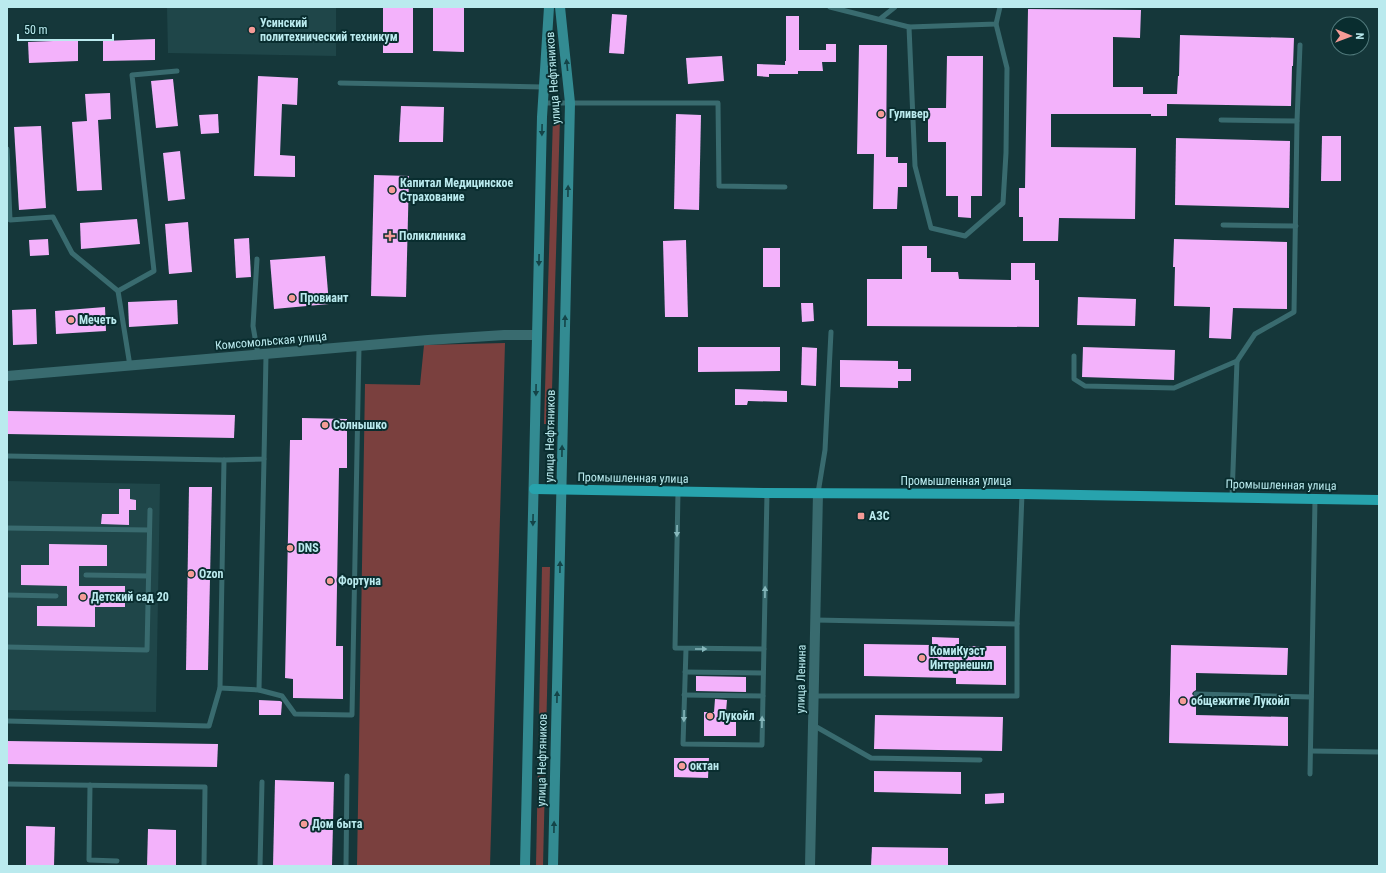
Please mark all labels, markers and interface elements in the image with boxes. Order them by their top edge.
scale bar [18,16,113,42]
place label: Усинский политехнический техникум [260,16,398,44]
north arrow [1330,16,1370,56]
text: 50 m [24,23,48,37]
marker: Усинский политехнический техникум [247,25,257,35]
street label: улица Нефтяников [543,31,563,125]
text: N [1353,33,1366,40]
one-way arrow [563,59,570,71]
place label: Гуливер [889,107,929,121]
marker: Гуливер [876,109,886,119]
one-way arrow [539,124,545,137]
place label: Капитал Медицинское Страхование [400,176,513,204]
one-way arrow [565,184,571,197]
marker: Капитал Медицинское Страхование [387,185,397,195]
place label: Поликлиника [399,229,466,243]
marker: Поликлиника [384,230,396,242]
one-way arrow [536,254,542,267]
place label: Провиант [300,291,349,305]
marker: Провиант [287,293,297,303]
place label: Мечеть [79,313,117,327]
one-way arrow [562,314,568,327]
marker: Мечеть [66,315,76,325]
street label: Комсомольская улица [215,329,328,353]
one-way arrow [533,384,539,397]
street label: улица Нефтяников [542,390,558,482]
place label: Солнышко [333,418,387,432]
marker: Солнышко [320,420,330,430]
one-way arrow [559,444,565,457]
street label: Промышленная улица [577,470,689,486]
street label: Промышленная улица [900,474,1012,488]
street label: Промышленная улица [1225,477,1337,493]
place label: АЗС [869,509,890,523]
marker: АЗС [856,511,866,521]
one-way arrow [530,514,536,527]
one-way arrow [674,525,680,538]
place label: DNS [298,541,319,555]
marker: DNS [285,543,295,553]
one-way arrow [556,561,563,573]
place label: Ozon [199,567,224,581]
marker: Ozon [186,569,196,579]
place label: Фортуна [338,574,381,588]
marker: Фортуна [325,576,335,586]
one-way arrow [762,585,768,598]
place label: Детский сад 20 [91,590,169,604]
marker: Детский сад 20 [78,592,88,602]
street label: улица Ленина [793,644,809,714]
place label: КомиКуэст Интернешнл [930,644,992,672]
one-way arrow [695,646,708,652]
marker: КомиКуэст Интернешнл [917,653,927,663]
one-way arrow [554,690,560,703]
place label: общежитие Лукойл [1191,694,1289,708]
marker: общежитие Лукойл [1178,696,1188,706]
place label: Лукойл [718,709,754,723]
one-way arrow [681,710,687,723]
marker: Лукойл [705,711,715,721]
street label: улица Нефтяников [534,714,550,806]
one-way arrow [759,715,765,728]
place label: октан [690,759,719,773]
marker: октан [677,761,687,771]
place label: Дом быта [312,817,363,831]
marker: Дом быта [299,819,309,829]
one-way arrow [551,820,557,833]

